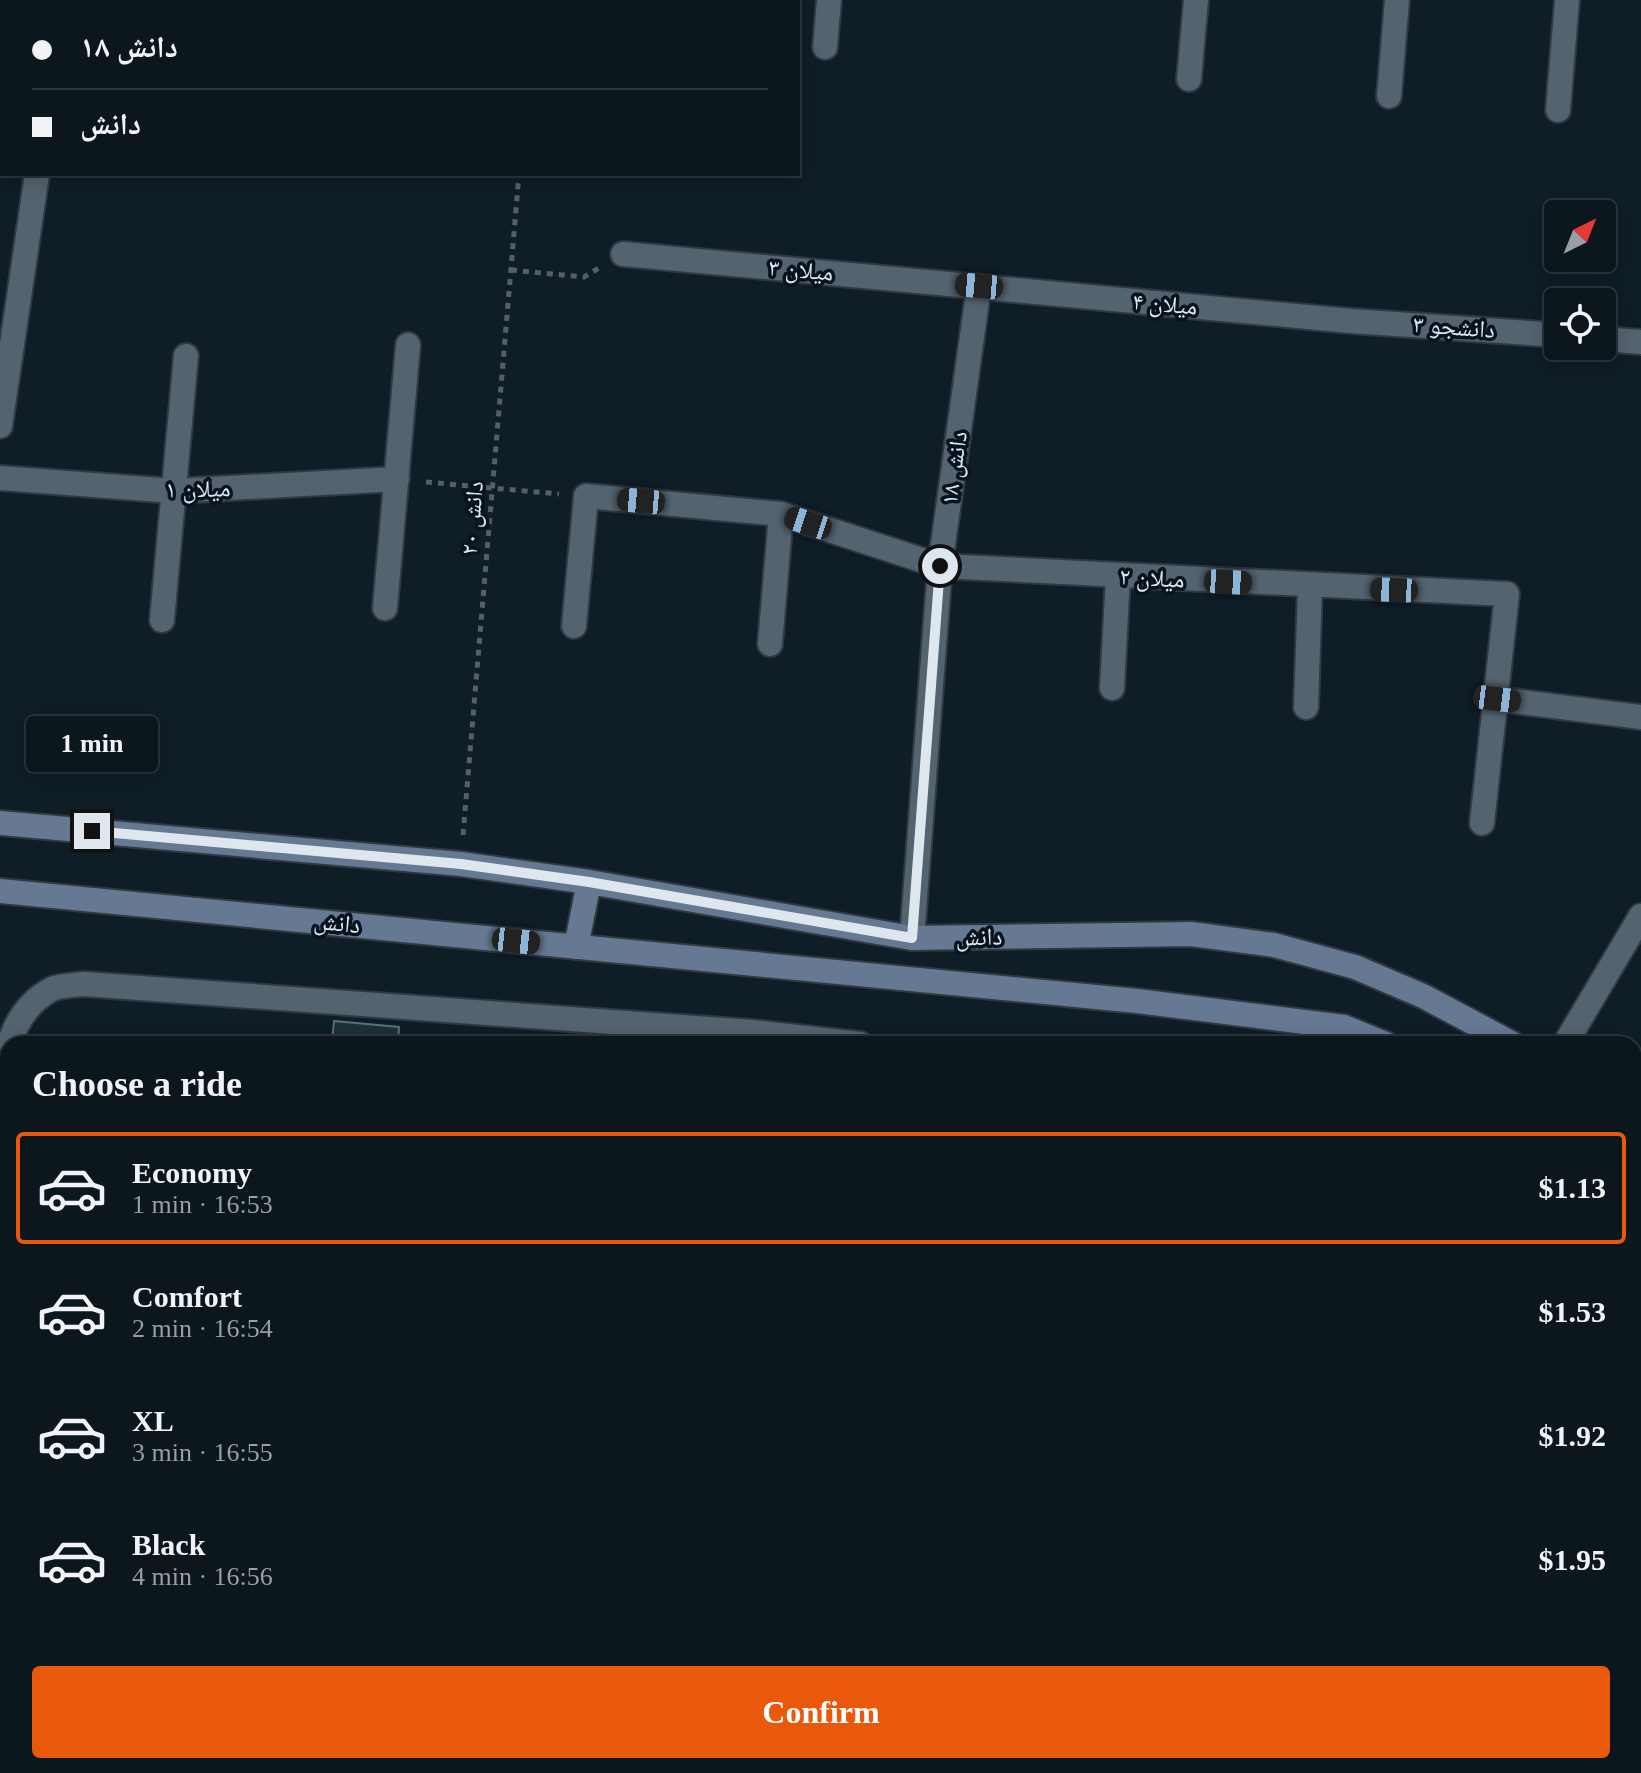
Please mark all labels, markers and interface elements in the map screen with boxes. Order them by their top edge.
text: دانش ۱۸ [80,30,178,63]
text: دانش [80,107,141,140]
north arrow [1544,200,1616,272]
map controls [1544,200,1616,360]
street label: میلان ۳ [767,254,835,287]
car [954,272,1004,300]
street label: میلان ۴ [1131,288,1199,321]
button: locate [1544,288,1616,360]
street label: دانشجو ۳ [1412,311,1496,343]
street label: دانش ۱۸ [936,429,973,507]
street label: میلان ۱ [165,475,231,504]
street label: دانش ۲۰ [456,480,489,556]
car [616,487,666,515]
car [781,504,835,542]
route start [922,548,958,584]
street label: میلان ۲ [1119,563,1185,594]
car [1203,569,1253,595]
car [1370,577,1418,603]
car [1472,684,1522,714]
callout: 1 min [26,715,158,771]
text: 1 min [61,729,123,758]
route end [74,813,110,849]
street label: دانش [312,908,362,939]
street label: دانش [955,924,1003,951]
car [491,927,541,955]
text: Choose a ride [32,1064,242,1104]
icon: car [36,1152,108,1224]
text: Economy [132,1156,252,1189]
text: $1.13 [1539,1171,1606,1204]
text: 1 min · 16:53 [132,1190,273,1219]
icon: car [36,1276,108,1348]
text: Comfort [132,1280,242,1313]
text: $1.53 [1539,1295,1606,1328]
text: 2 min · 16:54 [132,1314,273,1343]
icon: car [36,1400,108,1472]
text: XL [132,1404,174,1437]
text: $1.92 [1539,1419,1606,1452]
text: 3 min · 16:55 [132,1438,273,1467]
icon: car [36,1524,108,1596]
text: Black [132,1528,205,1561]
text: $1.95 [1539,1543,1606,1576]
text: 4 min · 16:56 [132,1562,273,1591]
button: Confirm [32,1666,1610,1758]

